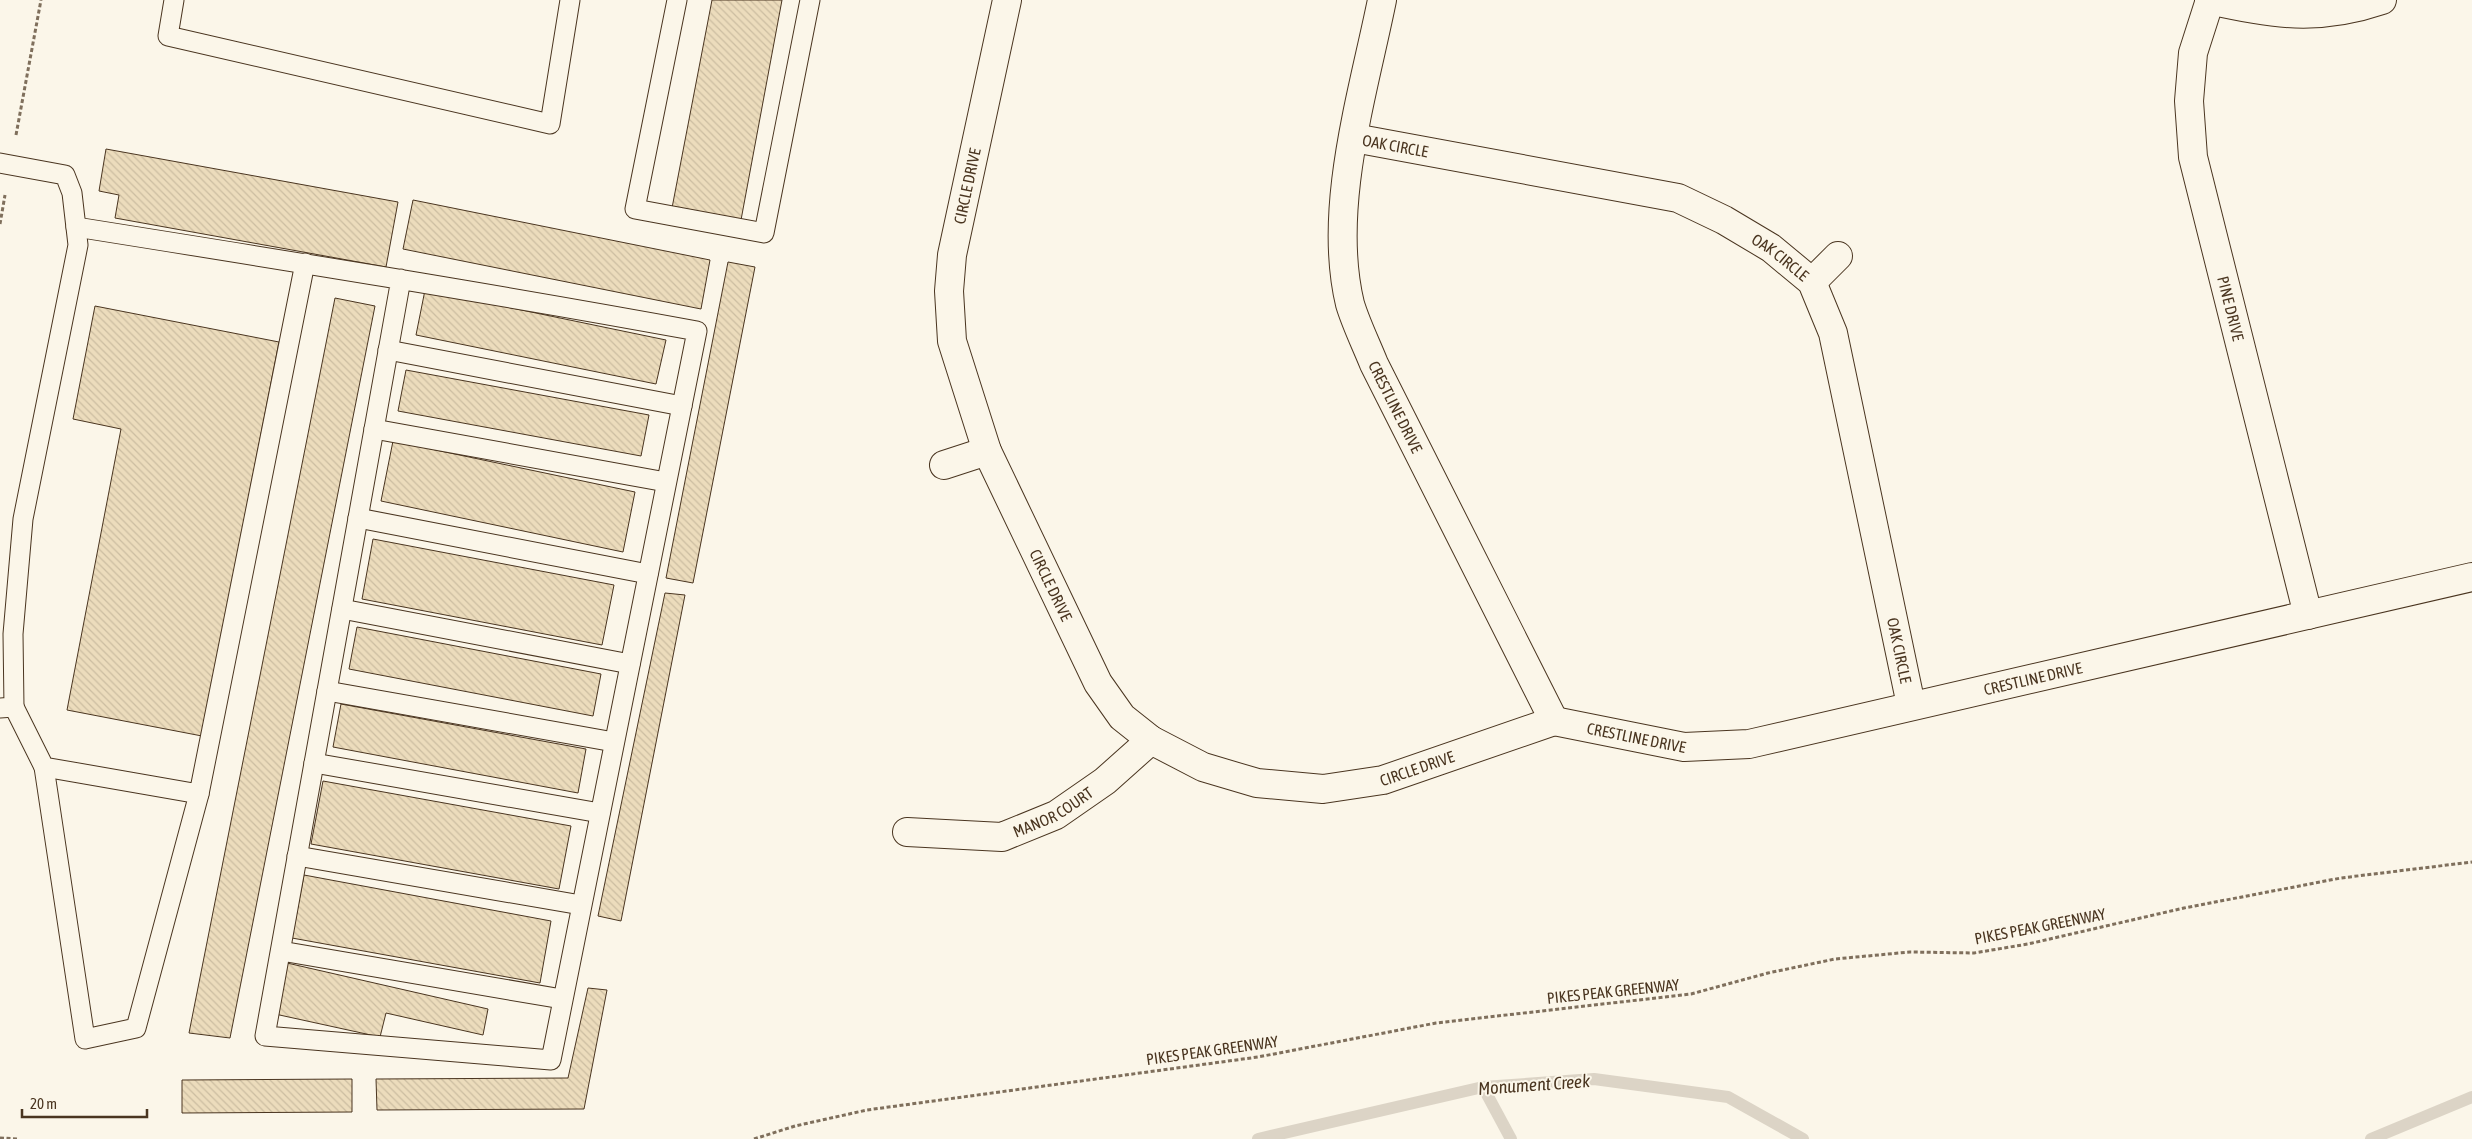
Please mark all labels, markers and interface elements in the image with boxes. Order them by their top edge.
street label: OAK CIRCLE [1361,131,1430,161]
street label: CIRCLE DRIVE [950,146,984,226]
street label: OAK CIRCLE [1749,230,1812,284]
street label: PINE DRIVE [2214,274,2248,343]
street label: CRESTLINE DRIVE [1365,358,1426,456]
street label: CIRCLE DRIVE [1026,546,1076,624]
street label: OAK CIRCLE [1884,616,1915,685]
street label: CRESTLINE DRIVE [1982,658,2084,698]
street label: CRESTLINE DRIVE [1585,719,1688,756]
street label: CIRCLE DRIVE [1377,747,1457,789]
street label: MANOR COURT [1010,783,1096,841]
street label: PIKES PEAK GREENWAY [1973,904,2108,948]
street label: PIKES PEAK GREENWAY [1546,975,1681,1007]
street label: PIKES PEAK GREENWAY [1145,1032,1280,1068]
water label: Monument Creek [1477,1070,1592,1099]
scale bar [22,1086,148,1118]
text: 20 m [30,1095,57,1112]

